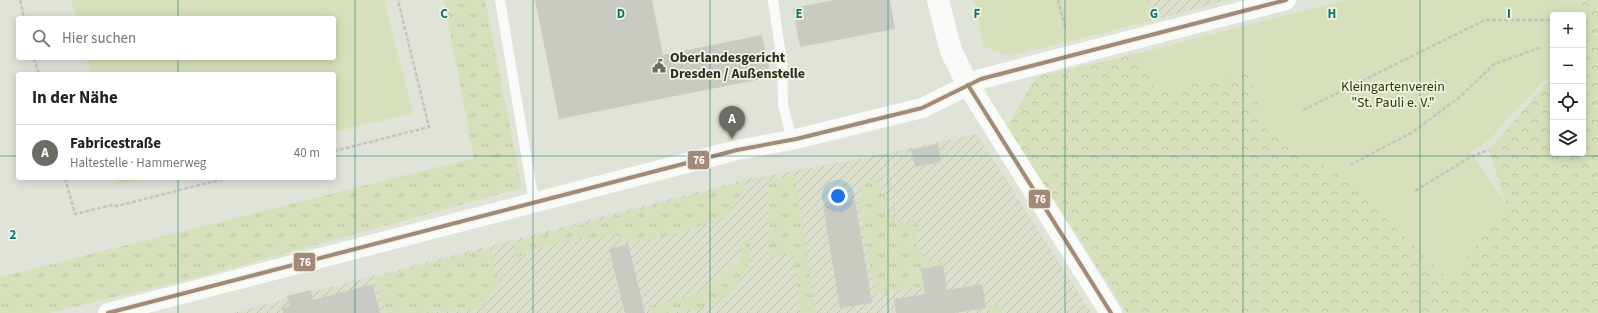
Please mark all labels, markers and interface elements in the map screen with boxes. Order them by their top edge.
text: C [440,5,448,23]
text: D [617,5,625,23]
text: E [795,5,803,23]
text: F [974,5,981,23]
text: G [1150,5,1158,23]
text: H [1328,5,1336,23]
text: I [1507,5,1511,23]
map controls [1550,12,1586,156]
button: + [1550,12,1586,48]
search box [16,16,336,60]
icon: search [30,27,52,49]
text: Hier suchen [62,28,136,49]
place label: Oberlandesgericht Dresden / Außenstelle [670,48,805,84]
button: − [1550,48,1586,84]
public building icon: Oberlandesgericht Dresden / Außenstelle [651,58,667,74]
park label: Kleingartenverein "St. Pauli e. V." [1341,77,1445,113]
button: locate [1550,84,1586,120]
text: In der Nähe [32,86,118,110]
pin: A [719,106,745,139]
button: layers [1550,120,1586,156]
text: Fabricestraße [70,133,161,154]
text: A [41,144,49,162]
text: 40 m [294,144,320,162]
line badge: 76 [687,150,710,170]
text: 76 [693,153,705,168]
text: Haltestelle · Hammerweg [70,154,206,172]
your location [828,186,848,206]
line badge: 76 [1028,189,1051,209]
text: 76 [1034,192,1046,207]
text: 2 [10,226,17,244]
line badge: 76 [293,252,316,272]
text: 76 [299,255,311,270]

